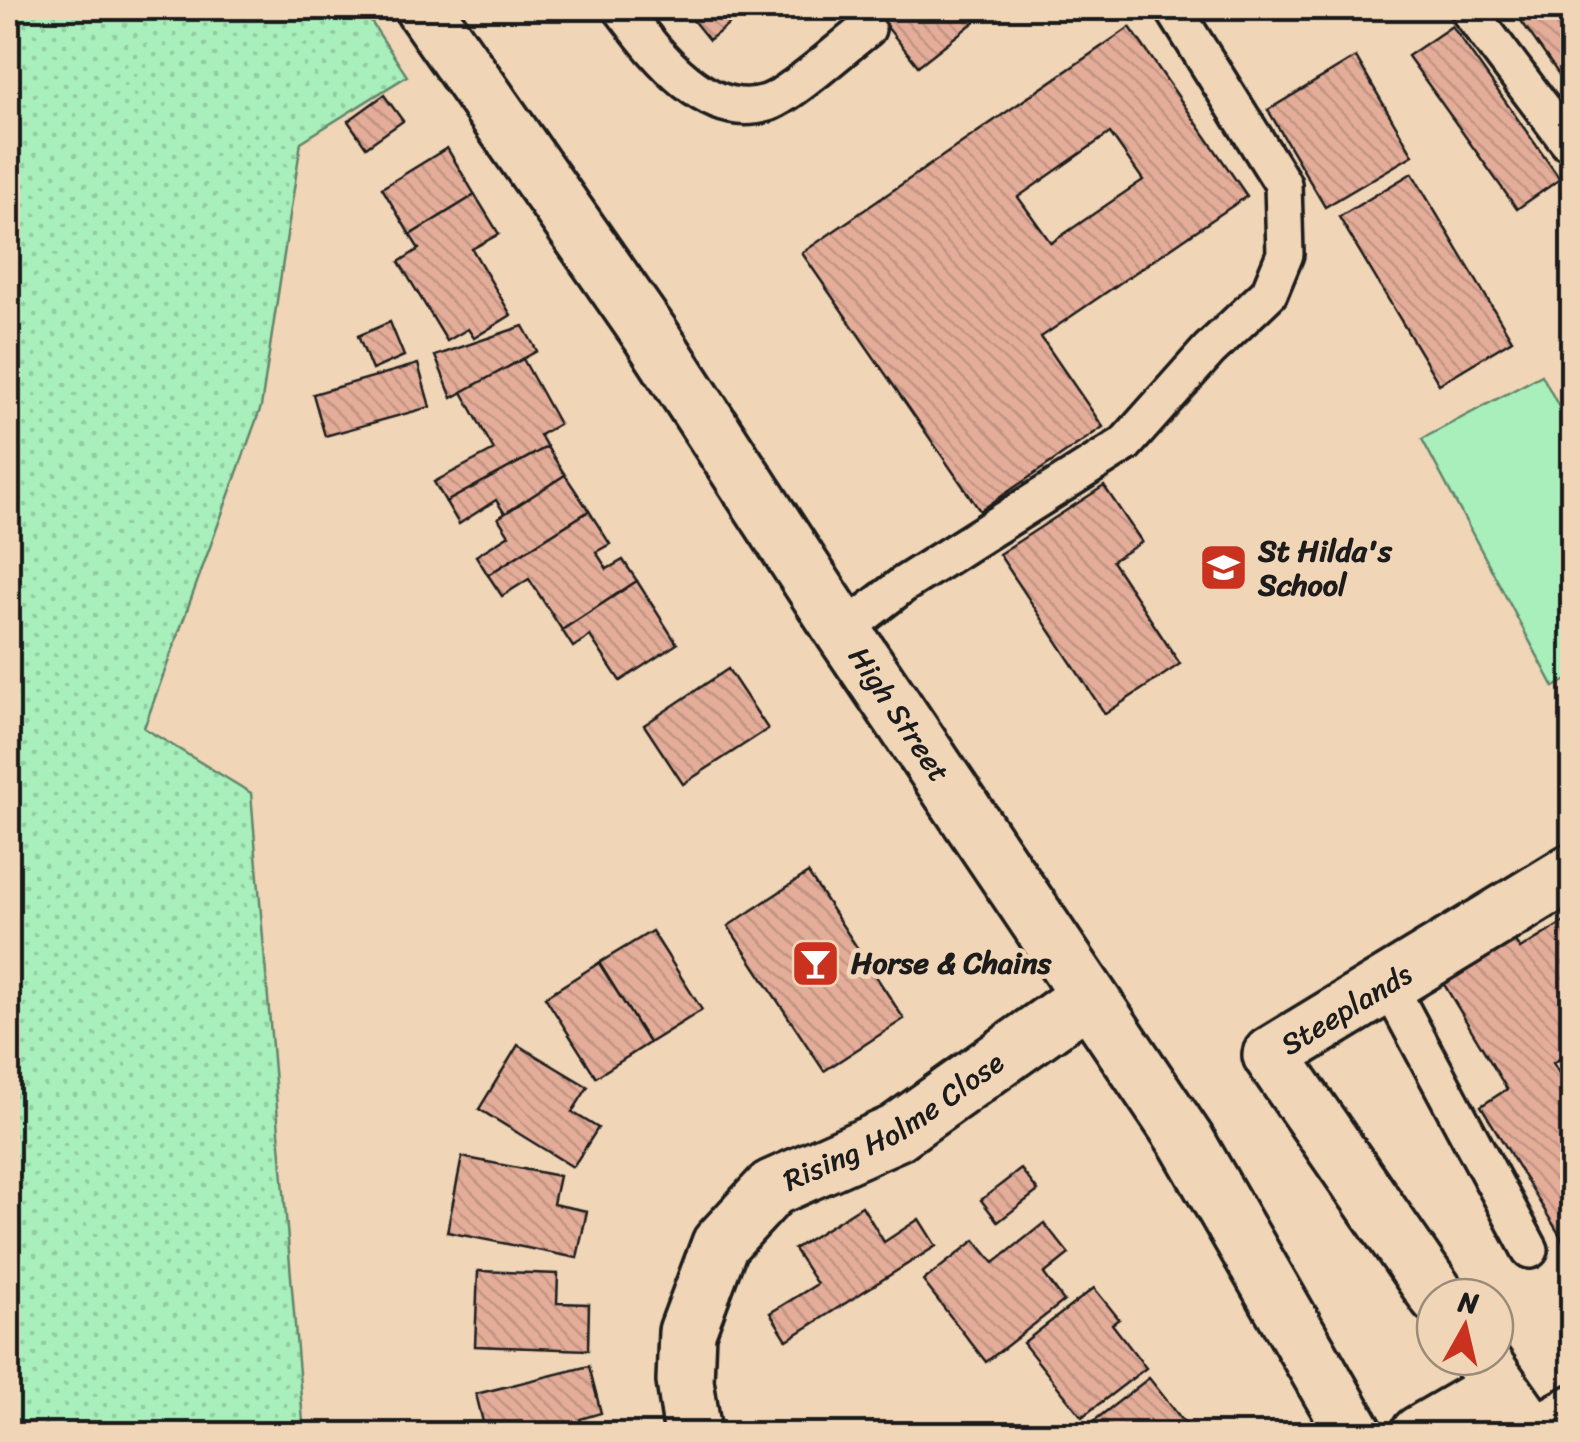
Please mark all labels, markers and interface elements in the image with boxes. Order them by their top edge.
place label: St Hilda's School [1257,524,1393,612]
school or university icon: St Hilda's School [1197,542,1249,594]
street label: High Street [833,635,965,794]
place label: Horse & Chains [851,936,1053,990]
bar icon: Horse & Chains [790,937,842,989]
street label: Steeplands [1270,948,1423,1070]
street label: Rising Holme Close [774,1037,1016,1207]
north arrow [1415,1277,1515,1377]
text: N [1454,1277,1482,1328]

